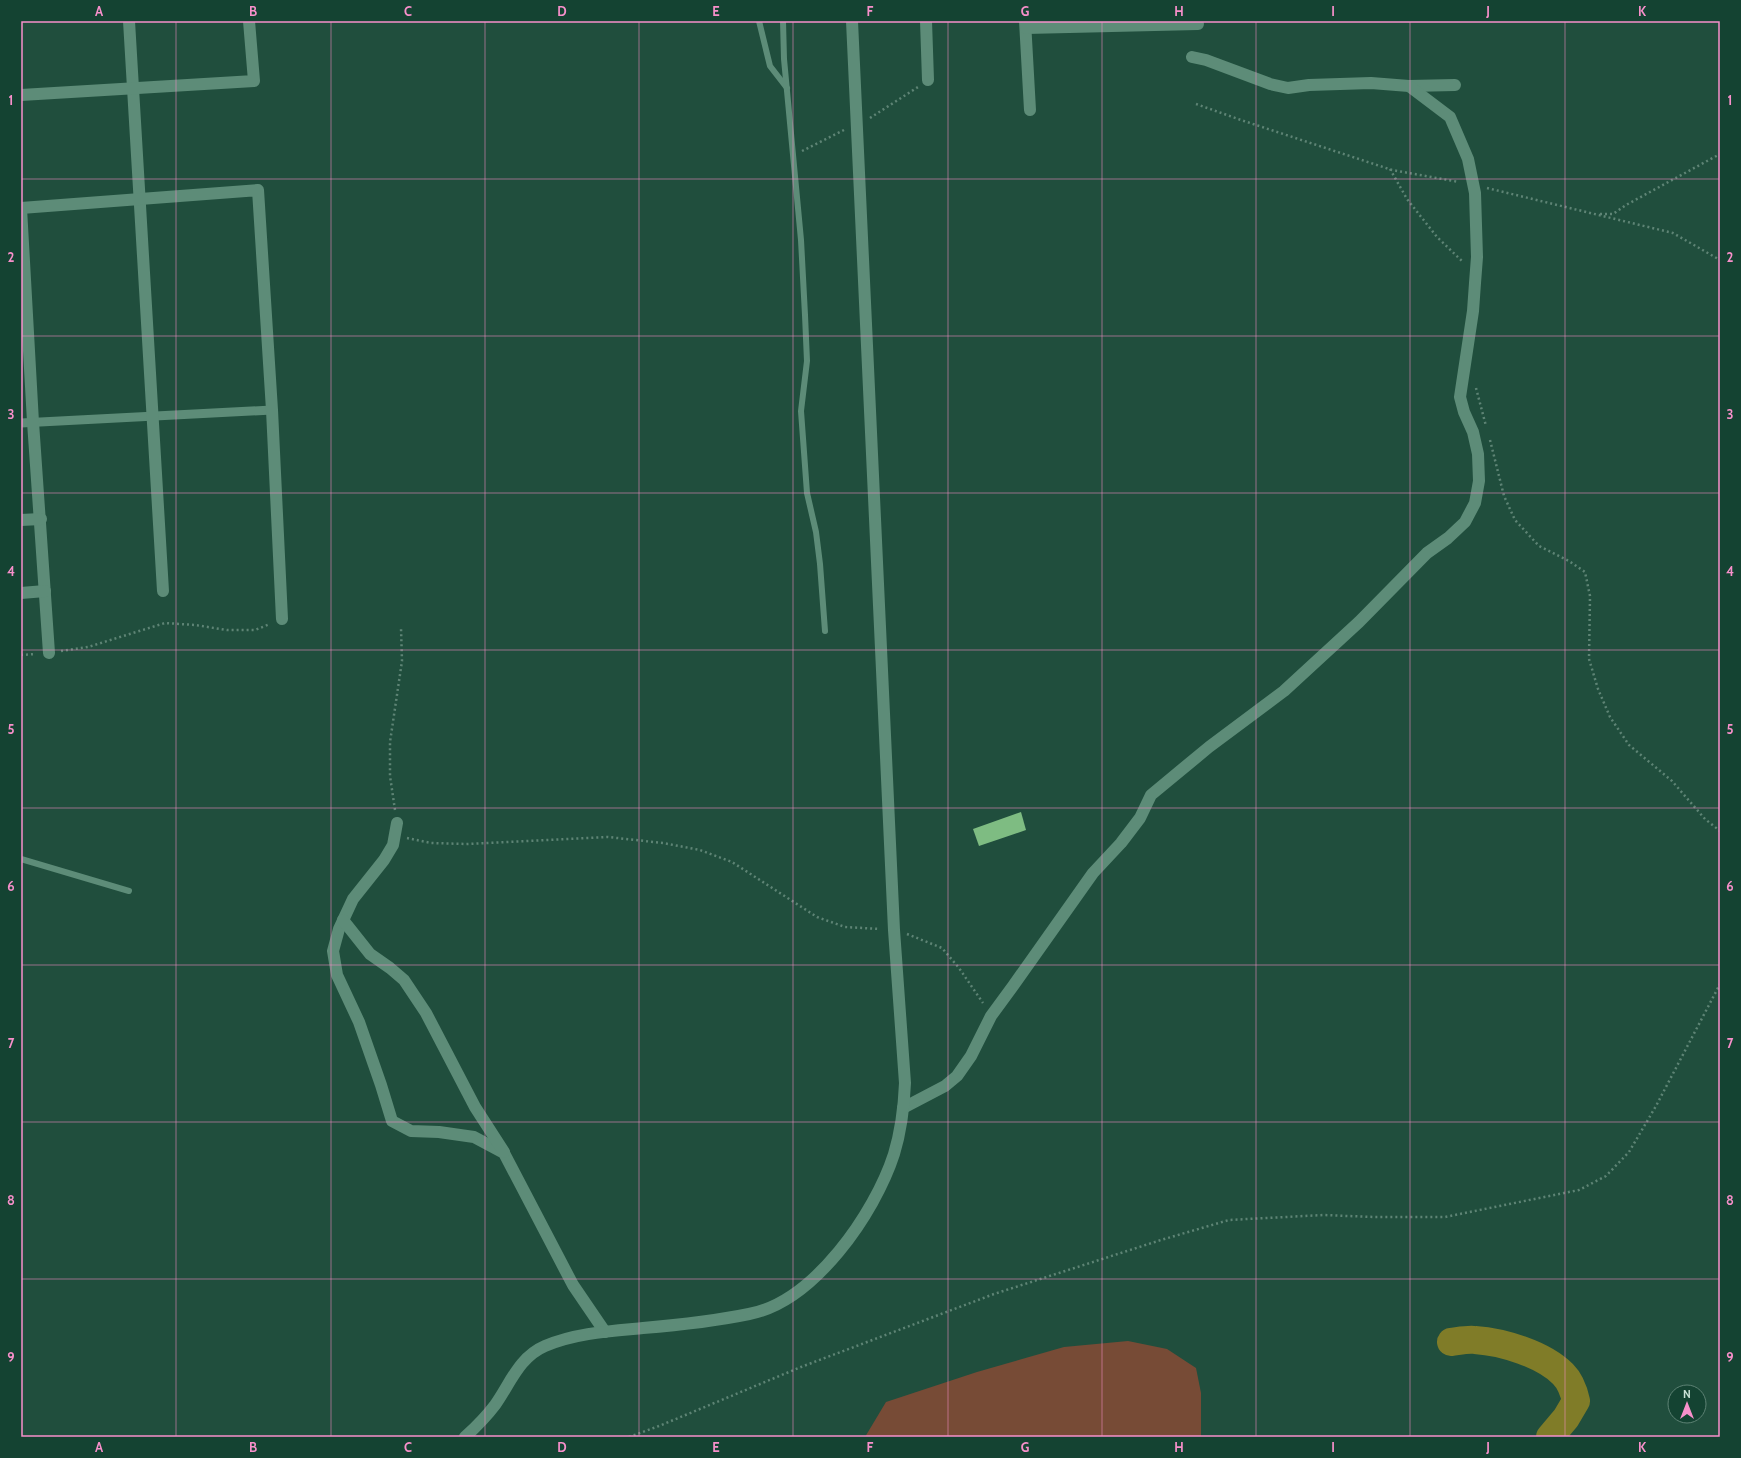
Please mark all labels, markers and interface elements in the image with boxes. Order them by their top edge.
text: A [95,3,104,19]
text: B [249,3,257,19]
text: C [404,3,412,19]
text: D [557,3,567,19]
text: E [712,3,720,19]
text: F [867,3,874,19]
text: G [1021,3,1030,19]
text: H [1174,3,1184,19]
text: I [1331,3,1335,19]
text: J [1485,3,1490,19]
text: K [1638,3,1647,19]
text: 1 [9,92,13,108]
text: 1 [1728,92,1732,108]
text: 2 [8,249,15,265]
text: 2 [1727,249,1734,265]
text: 3 [7,406,15,422]
text: 3 [1726,406,1734,422]
text: 4 [7,563,15,579]
text: 4 [1726,563,1734,579]
text: 5 [8,721,15,737]
text: 5 [1727,721,1734,737]
text: 6 [7,878,15,894]
text: 6 [1726,878,1734,894]
text: 7 [8,1035,15,1051]
text: 7 [1727,1035,1734,1051]
text: 8 [7,1192,15,1208]
text: 8 [1726,1192,1734,1208]
text: 9 [7,1349,15,1365]
text: 9 [1726,1349,1734,1365]
north arrow [1667,1384,1707,1424]
text: N [1683,1387,1691,1401]
text: A [95,1439,104,1455]
text: B [249,1439,257,1455]
text: C [404,1439,412,1455]
text: D [557,1439,567,1455]
text: E [712,1439,720,1455]
text: F [867,1439,874,1455]
text: G [1021,1439,1030,1455]
text: H [1174,1439,1184,1455]
text: I [1331,1439,1335,1455]
text: J [1485,1439,1490,1455]
text: K [1638,1439,1647,1455]

